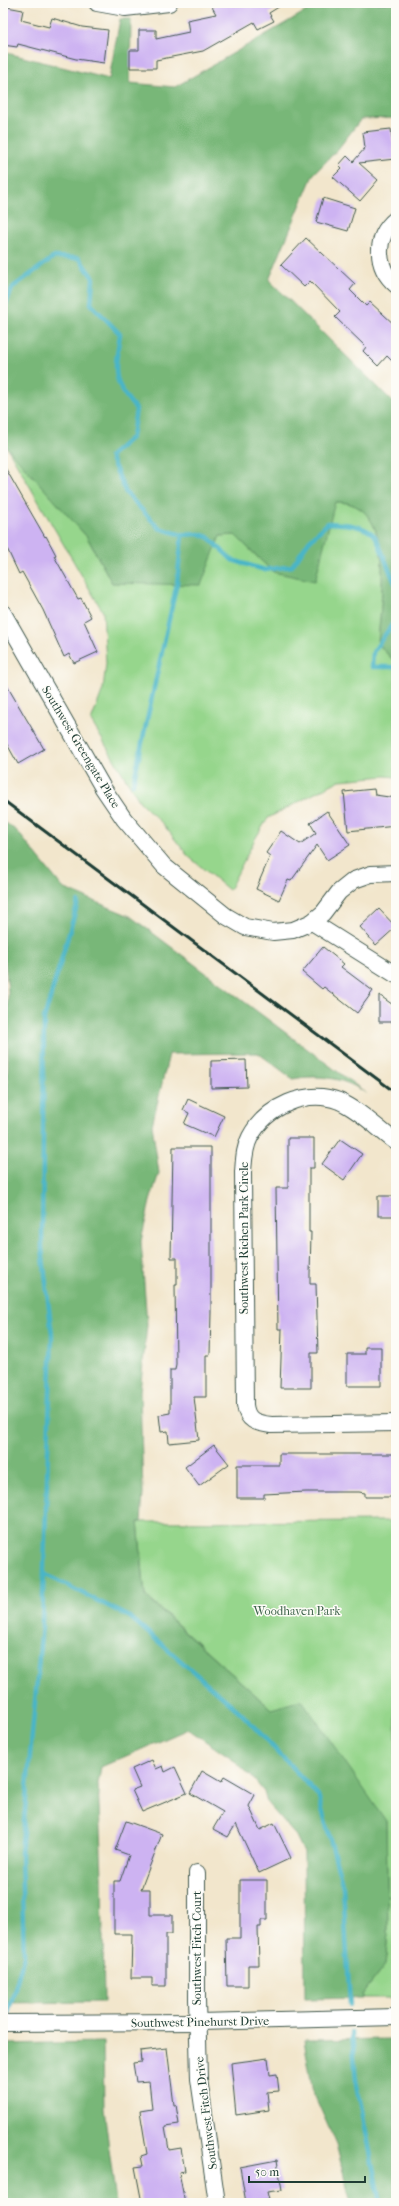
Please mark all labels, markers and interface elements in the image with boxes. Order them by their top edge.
street label: Southwest Greengate Place [39,683,123,811]
street label: Southwest Richen Park Circle [237,1162,251,1314]
park label: Woodhaven Park [253,1604,341,1618]
street label: Southwest Fitch Court [190,1890,204,2005]
street label: Southwest Pinehurst Drive [131,2014,269,2030]
street label: Southwest Fitch Drive [192,2056,220,2170]
scale bar [249,2158,365,2184]
text: 50 m [255,2165,279,2179]

